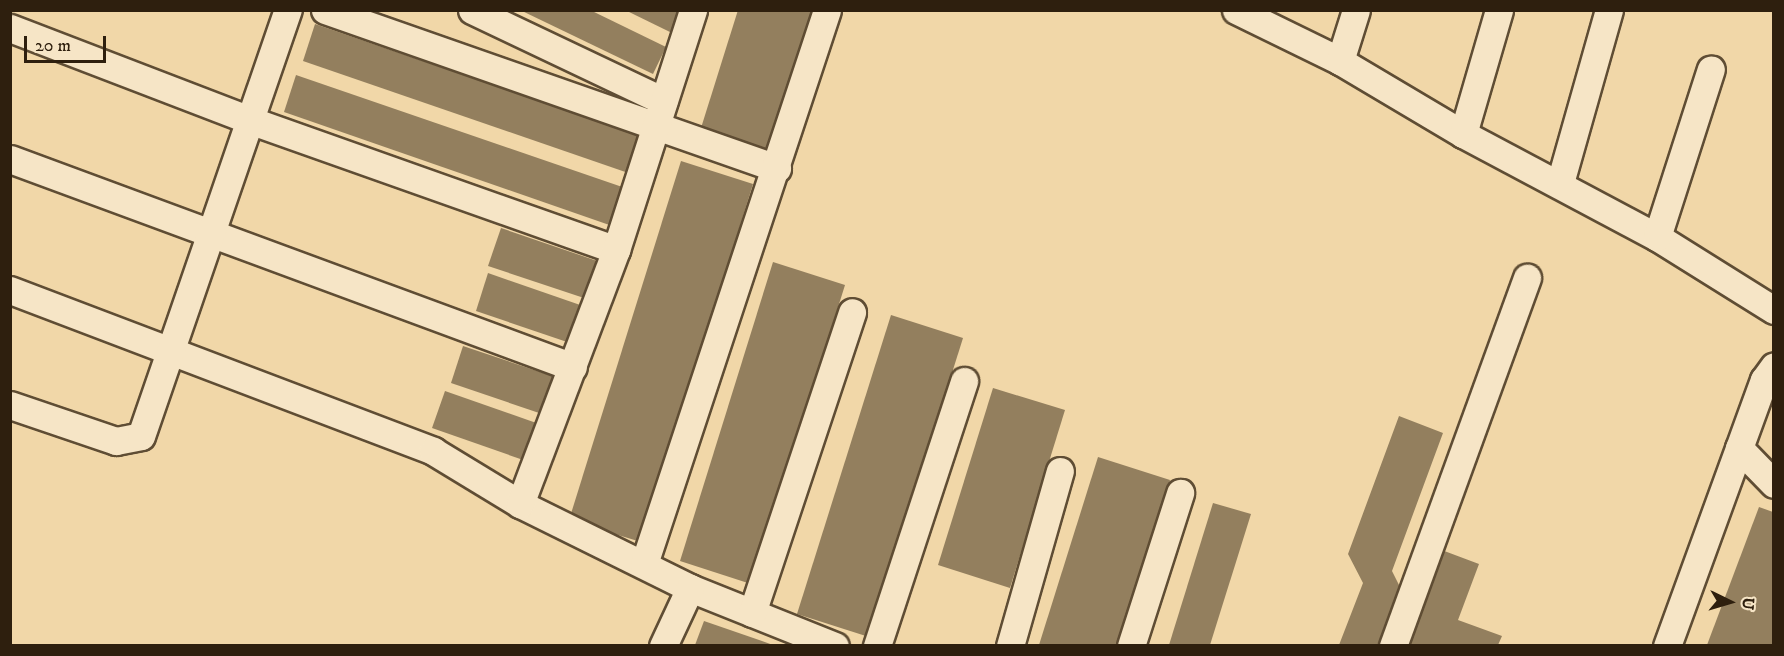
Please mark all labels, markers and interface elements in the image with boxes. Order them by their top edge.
scale bar [27,24,110,62]
text: 20 m [35,35,71,57]
north arrow [1700,572,1760,632]
text: U [1737,597,1758,611]

